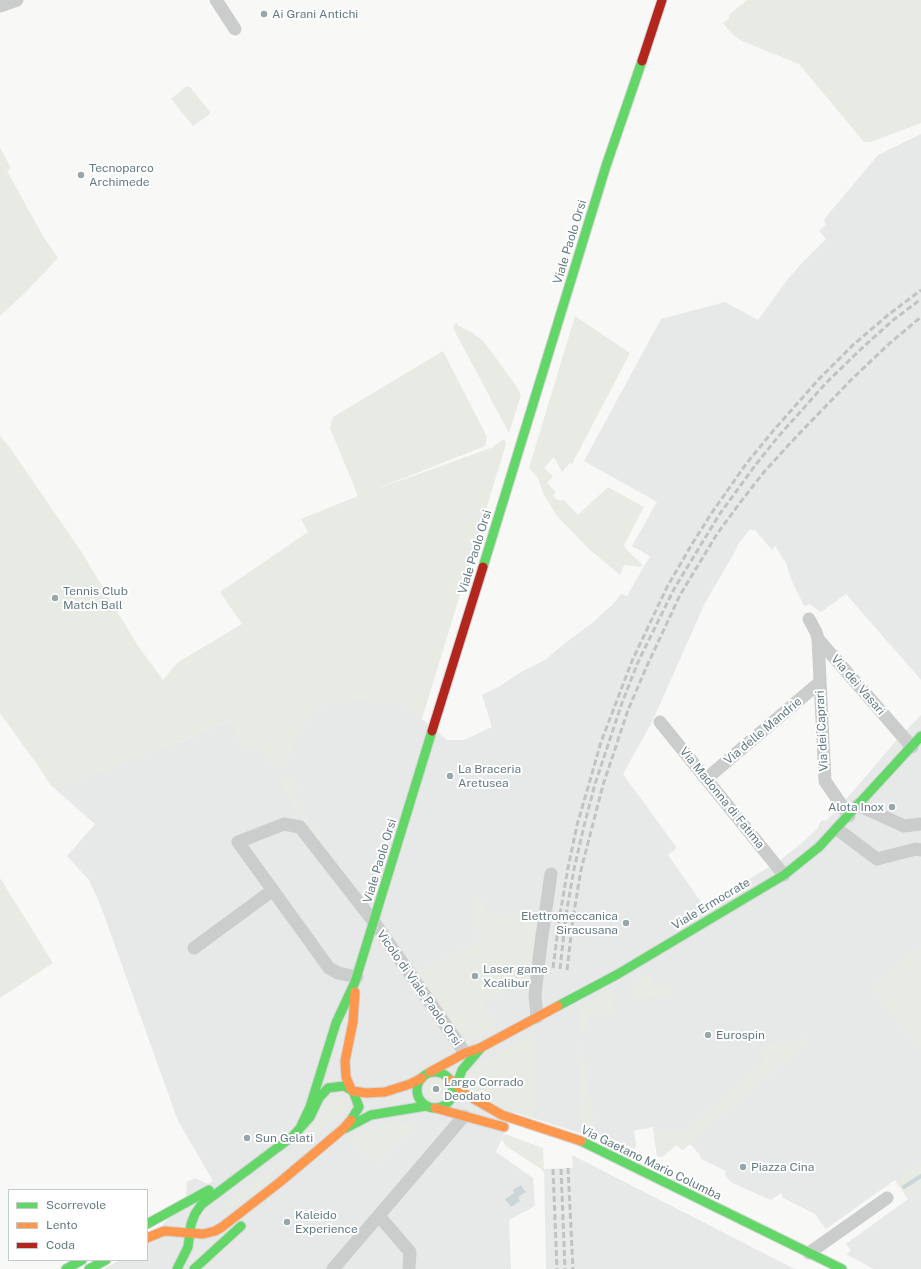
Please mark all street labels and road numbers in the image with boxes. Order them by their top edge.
street label: Viale Paolo Orsi [550,198,590,286]
street label: Viale Paolo Orsi [455,508,495,596]
street label: Via dei Vasari [828,652,888,718]
street label: Via dei Caprari [813,690,831,772]
street label: Via delle Mandrie [721,694,805,768]
street label: Via Madonna di Fatima [677,744,767,852]
street label: Viale Paolo Orsi [360,817,400,905]
street label: Viale Ermocrate [669,875,753,933]
street label: Vicolo di Viale Paolo Orsi [374,928,464,1048]
street label: Via Gaetano Mario Columba [578,1123,724,1203]

